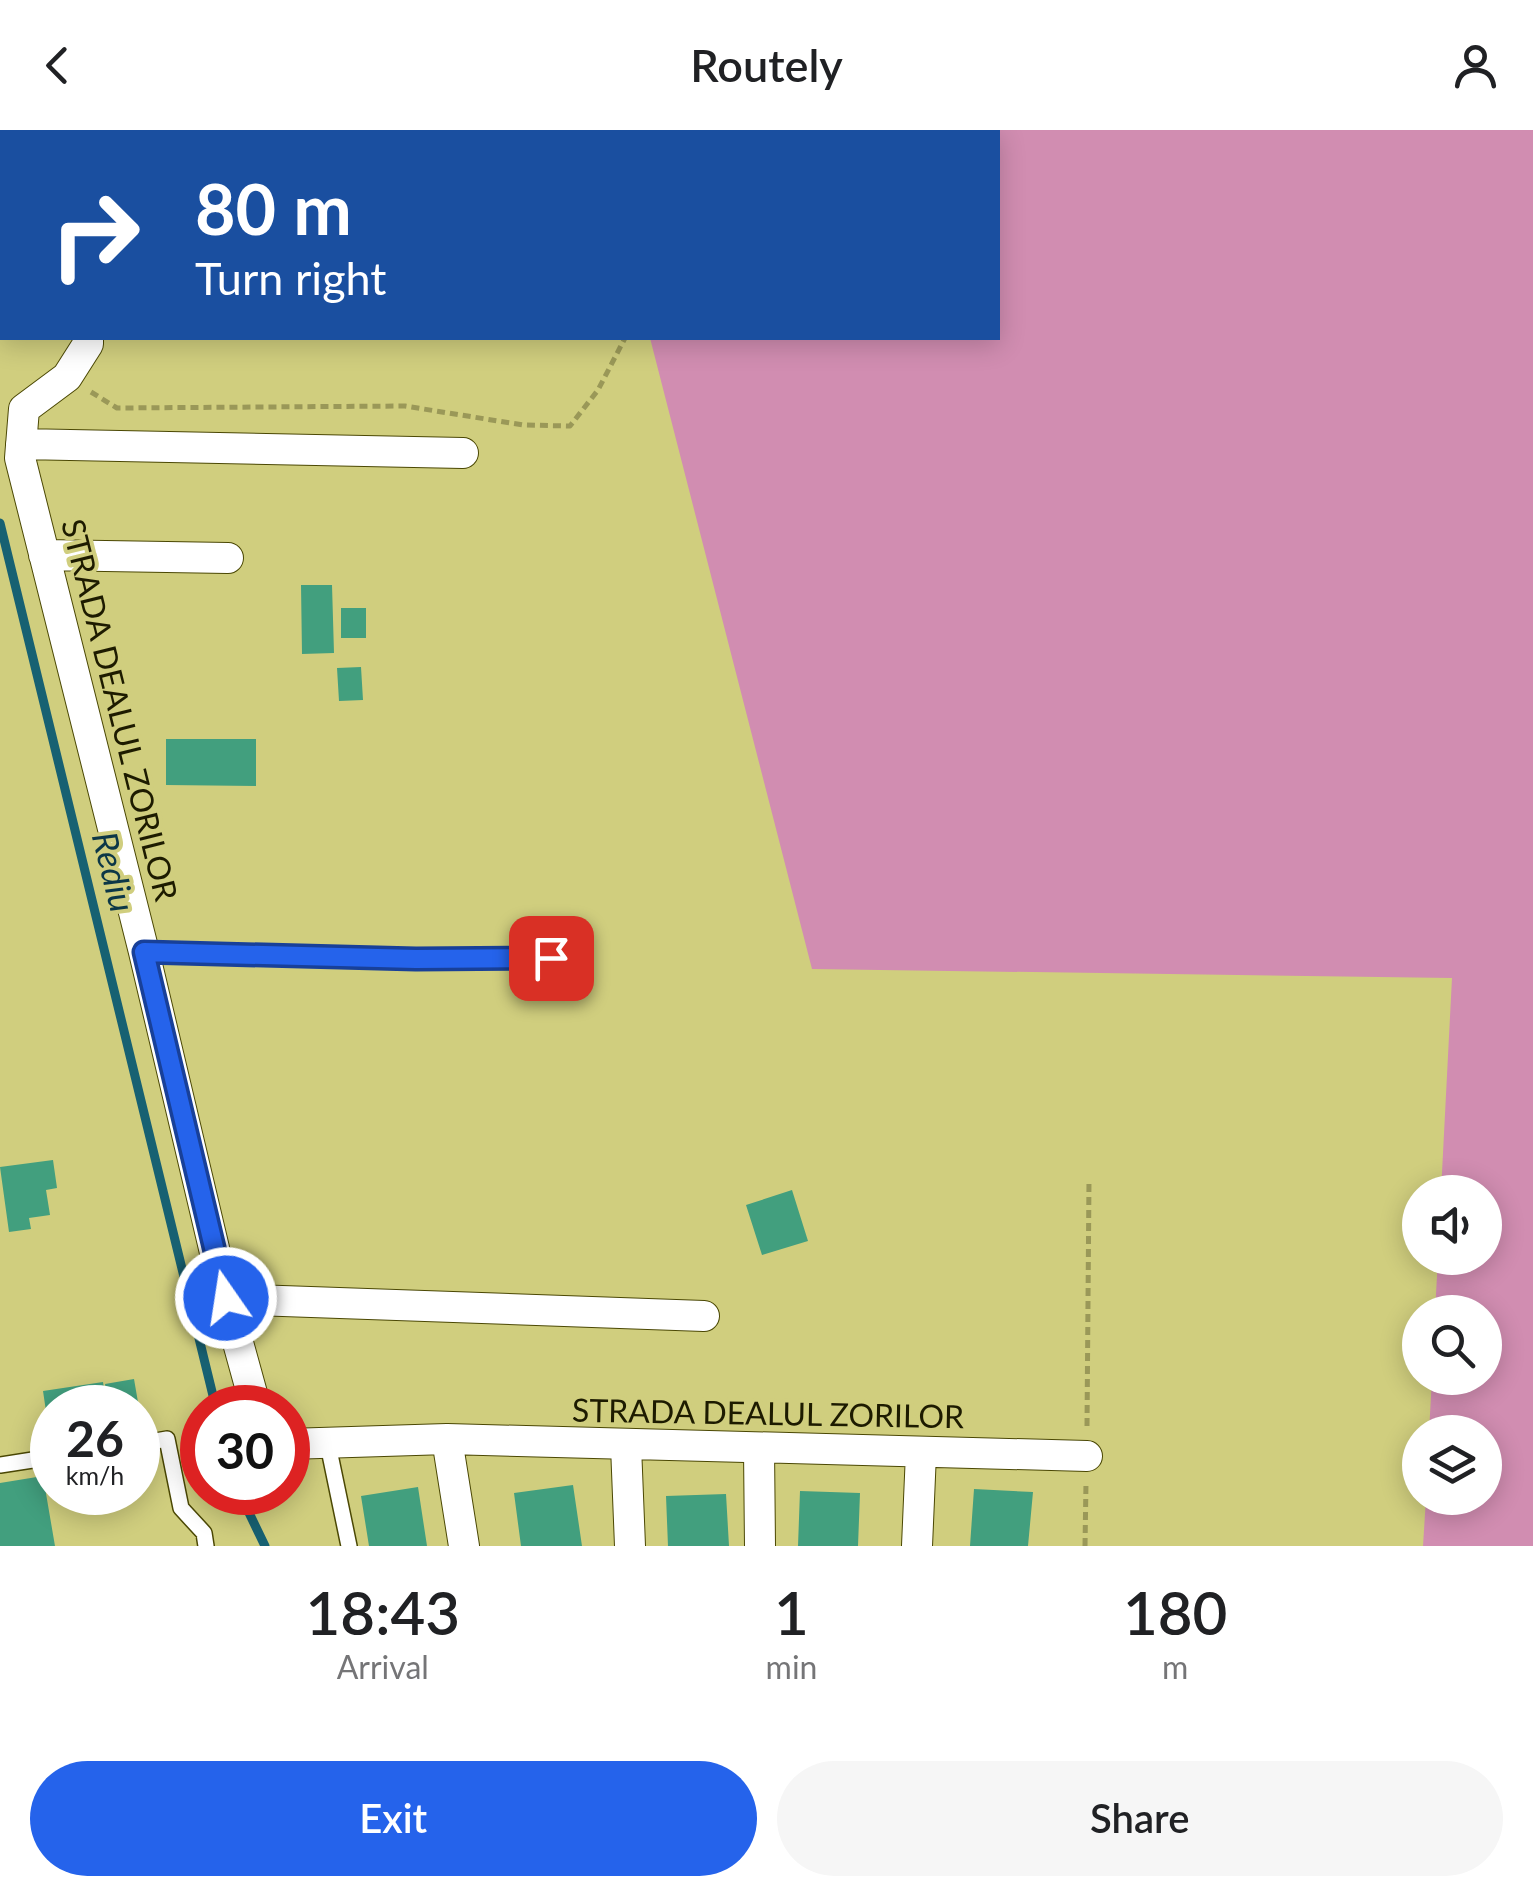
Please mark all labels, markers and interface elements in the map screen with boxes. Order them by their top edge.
icon: back [30,38,85,93]
text: Routely [690,38,843,92]
icon: person [1448,38,1503,93]
text: 80 m [195,166,352,250]
icon: right [30,170,160,300]
text: Turn right [195,251,386,305]
street label: STRADA DEALUL ZORILOR [54,515,187,905]
water label: Rediu [85,827,145,916]
pin [509,916,594,1001]
icon: arrive [524,931,579,986]
map controls [1402,1175,1502,1515]
button: sound [1402,1175,1502,1275]
position arrow [174,1246,278,1350]
button: search [1402,1295,1502,1395]
speed limit sign: 30 [180,1385,310,1515]
street label: STRADA DEALUL ZORILOR [572,1390,964,1435]
text: 26 [66,1408,124,1468]
button: layers [1402,1415,1502,1515]
text: km/h [66,1460,124,1490]
text: 18:43 [306,1576,460,1648]
text: 1 [774,1576,809,1648]
text: 180 [1123,1576,1227,1648]
text: Arrival [337,1647,429,1686]
text: min [766,1647,817,1686]
text: m [1162,1647,1188,1686]
button: Exit [30,1761,757,1876]
button: Share [777,1761,1503,1876]

